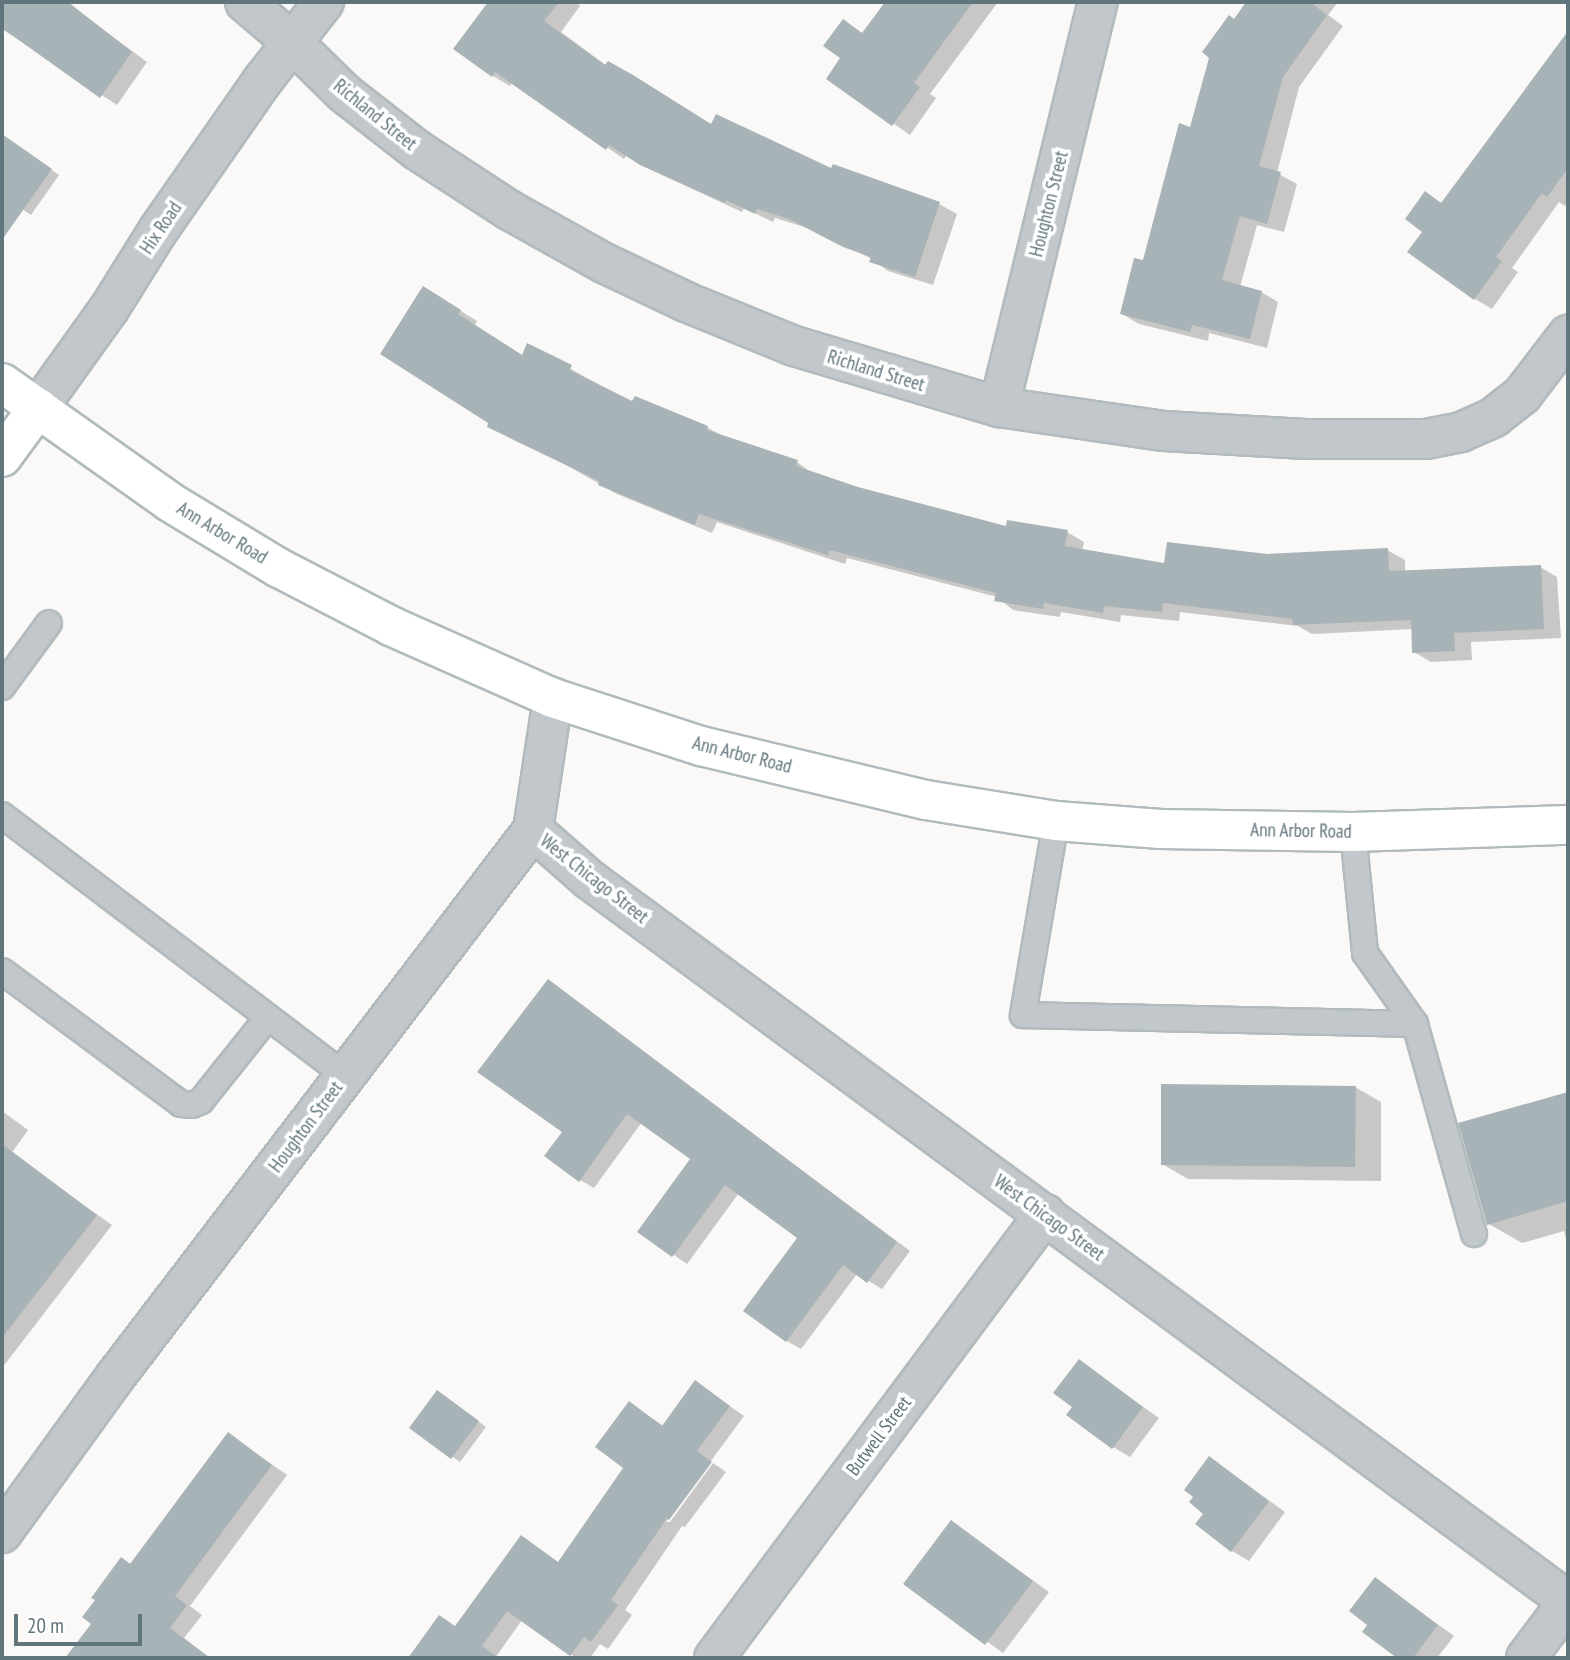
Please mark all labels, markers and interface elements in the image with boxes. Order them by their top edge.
street label: Richland Street [329,75,421,155]
street label: Houghton Street [1025,149,1073,259]
street label: Hix Road [135,197,187,259]
street label: Richland Street [825,345,927,397]
street label: Ann Arbor Road [172,497,272,569]
street label: Ann Arbor Road [690,732,794,778]
street label: Ann Arbor Road [1250,819,1352,843]
street label: West Chicago Street [535,830,653,928]
street label: Houghton Street [264,1077,348,1177]
street label: West Chicago Street [989,1170,1109,1266]
street label: Butwell Street [842,1392,916,1480]
scale bar [18,1600,145,1644]
text: 20 m [27,1612,64,1639]

